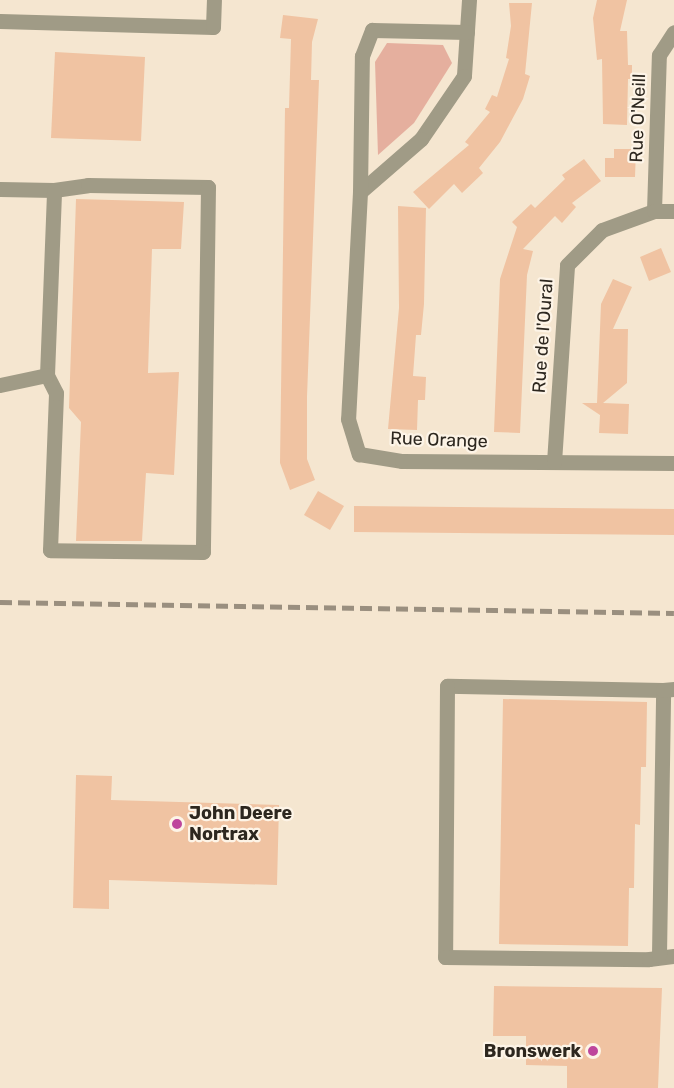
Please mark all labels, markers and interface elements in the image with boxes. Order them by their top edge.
street label: Rue O'Neill [626,73,650,163]
street label: Rue de l'Oural [528,278,558,394]
street label: Rue Orange [390,428,488,452]
place label: John Deere Nortrax [189,803,292,846]
marker: John Deere Nortrax [170,817,184,831]
place label: Bronswerk [484,1040,581,1062]
marker: Bronswerk [586,1044,600,1058]

